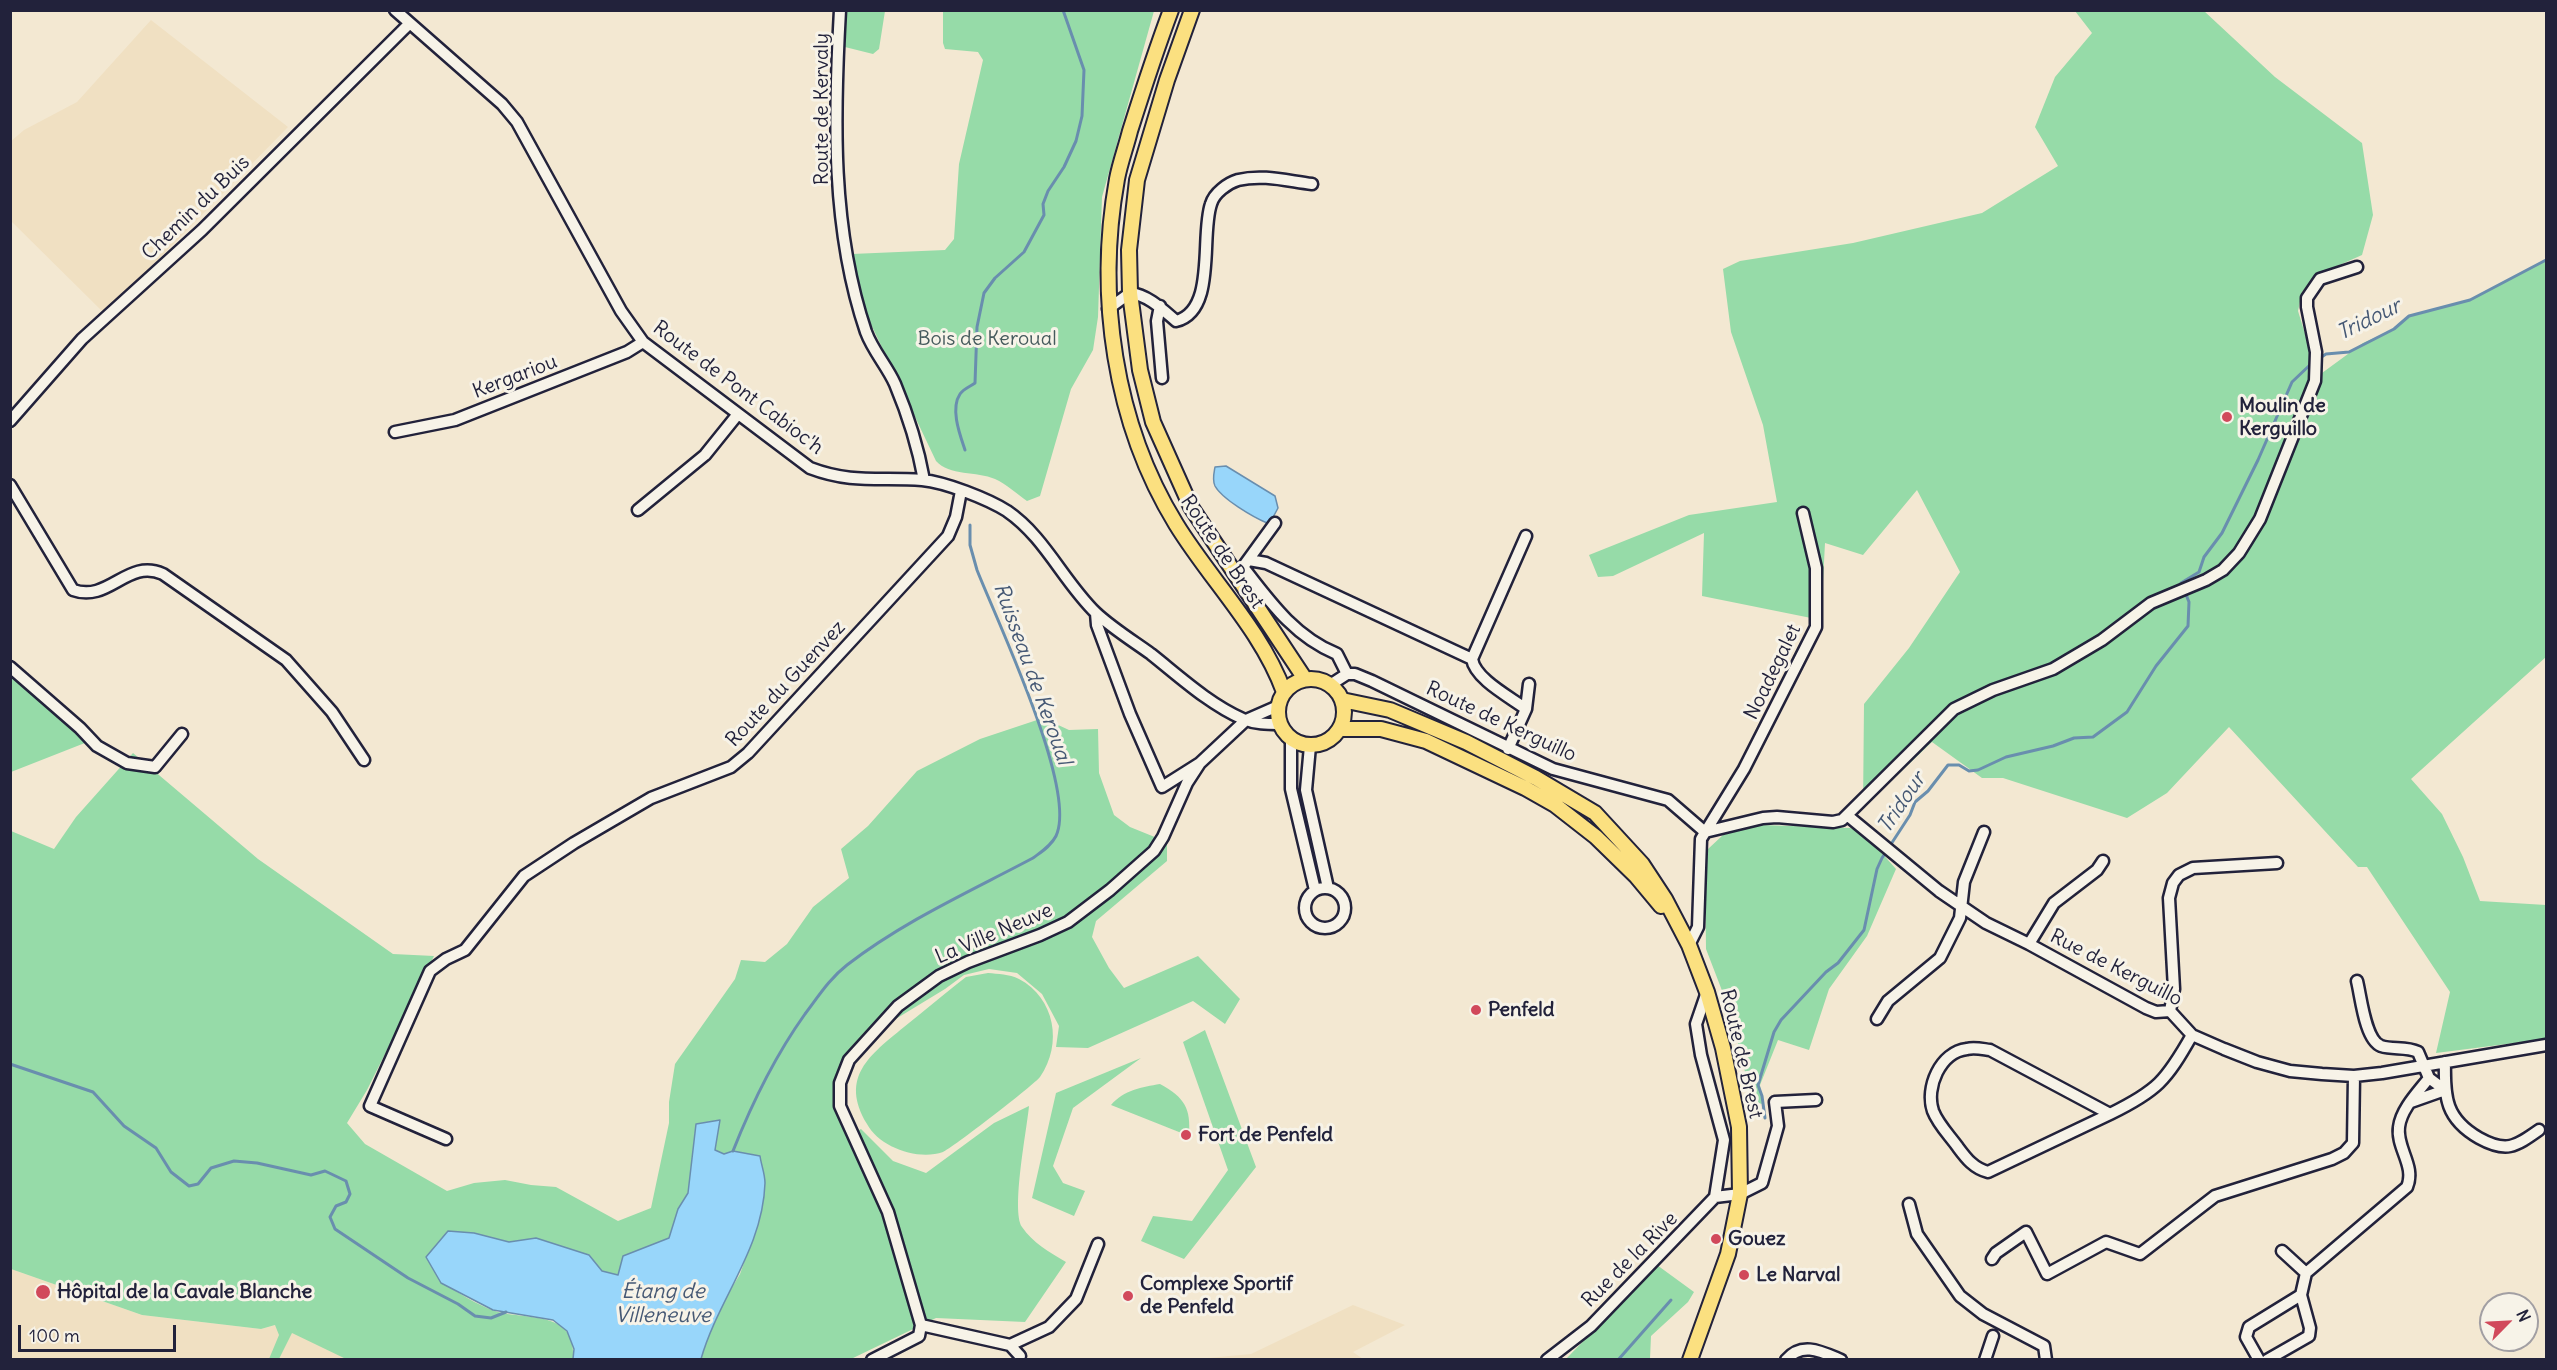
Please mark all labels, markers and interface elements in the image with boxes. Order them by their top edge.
street label: Route de Kervaly [810,33,834,185]
street label: Chemin du Buis [137,151,255,265]
water label: Tridour [2333,294,2405,346]
street label: Route de Pont Cabioc'h [648,316,828,460]
park label: Bois de Keroual [917,327,1057,351]
street label: Kergariou [469,350,561,404]
place label: Moulin de Kerguillo [2239,394,2326,441]
marker: Moulin de Kerguillo [2220,410,2234,424]
street label: Route de Brest [1175,491,1269,613]
water label: Ruisseau de Keroual [987,580,1077,768]
street label: Route du Guenvez [721,616,851,752]
street label: Noadegalet [1740,620,1806,724]
street label: Route de Kerguillo [1422,677,1580,767]
water label: Tridour [1873,768,1931,838]
street label: La Ville Neuve [932,899,1056,969]
street label: Rue de Kerguillo [2046,924,2186,1012]
street label: Route de Brest [1714,987,1768,1121]
place label: Penfeld [1488,998,1555,1022]
marker: Penfeld [1469,1003,1483,1017]
place label: Fort de Penfeld [1198,1123,1333,1147]
marker: Fort de Penfeld [1179,1128,1193,1142]
street label: Rue de la Rive [1577,1207,1683,1313]
place label: Gouez [1728,1227,1786,1251]
marker: Gouez [1709,1232,1723,1246]
place label: Le Narval [1756,1263,1841,1287]
marker: Le Narval [1737,1268,1751,1282]
place label: Complexe Sportif de Penfeld [1140,1272,1293,1319]
water label: Étang de Villeneuve [615,1279,711,1329]
place label: Hôpital de la Cavale Blanche [57,1280,312,1304]
marker: Hôpital de la Cavale Blanche [34,1283,52,1301]
marker: Complexe Sportif de Penfeld [1121,1289,1135,1303]
north arrow [2479,1292,2539,1352]
text: N [2512,1306,2535,1325]
scale bar [21,1313,178,1351]
text: 100 m [29,1324,80,1347]

